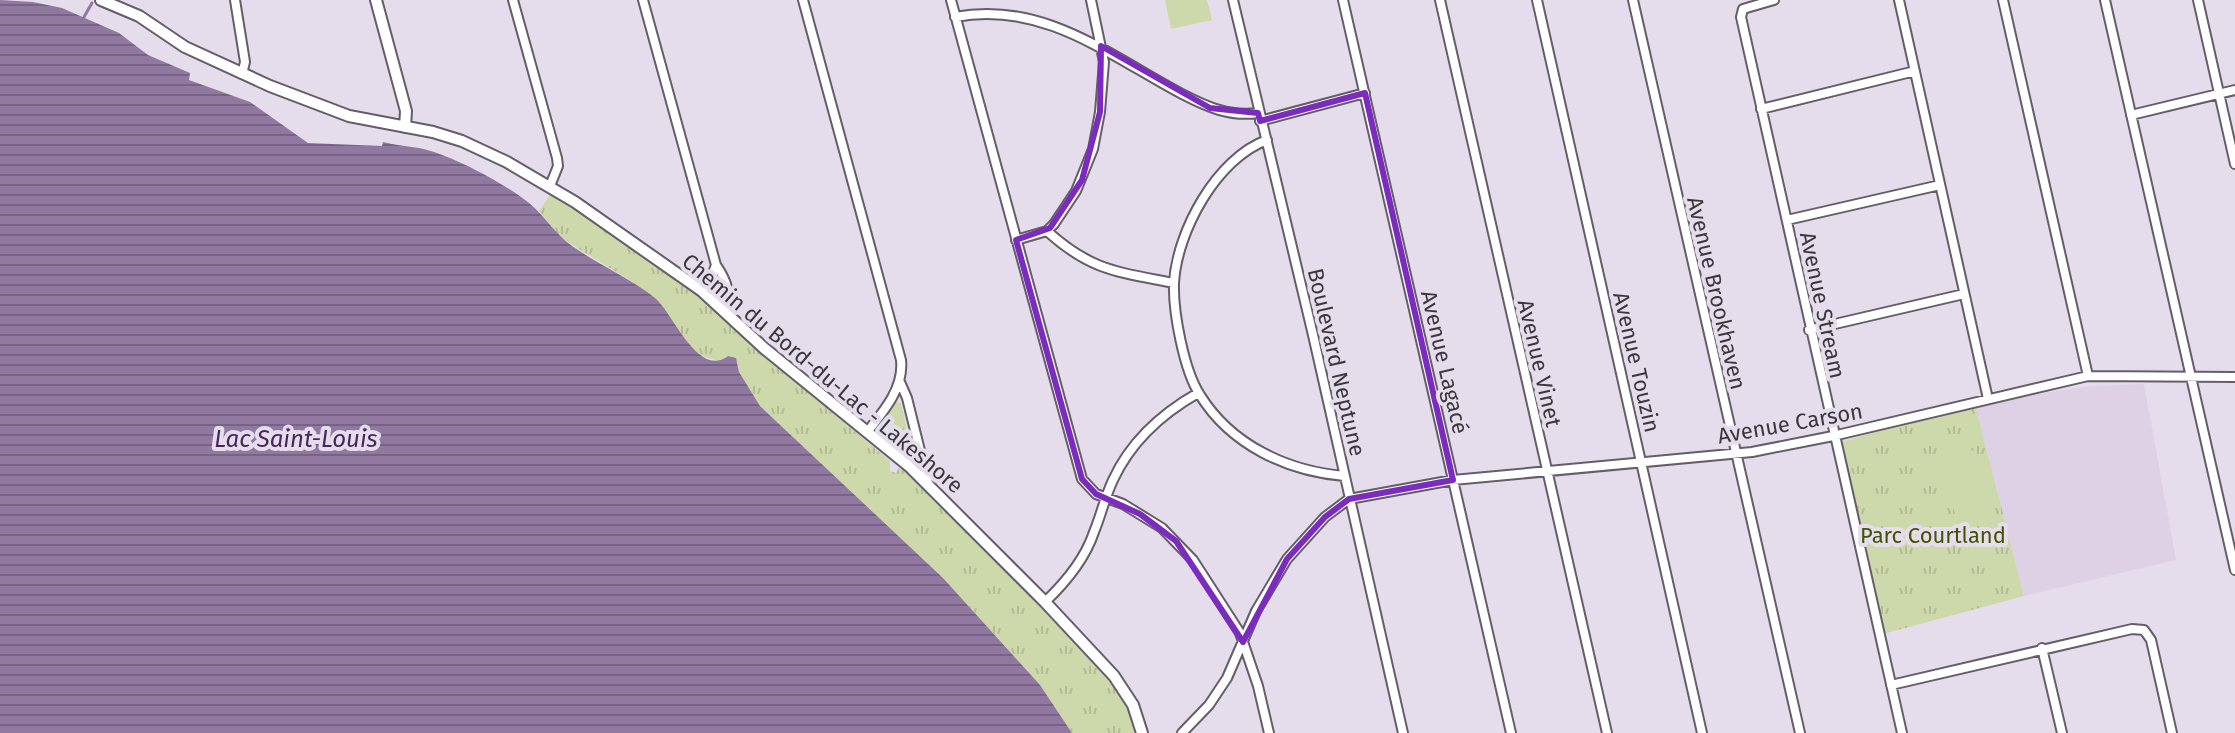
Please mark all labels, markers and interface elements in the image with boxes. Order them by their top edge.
street label: Avenue Brookhaven [1681,194,1752,392]
street label: Avenue Stream [1794,229,1851,381]
street label: Chemin du Bord-du-Lac - Lakeshore [677,248,969,499]
street label: Boulevard Neptune [1302,265,1371,459]
street label: Avenue Lagacé [1415,288,1474,436]
street label: Avenue Touzin [1607,289,1666,435]
street label: Avenue Vinet [1512,297,1567,430]
street label: Avenue Carson [1715,397,1865,450]
water label: Lac Saint-Louis [214,425,378,453]
park label: Parc Courtland [1860,522,2006,549]

